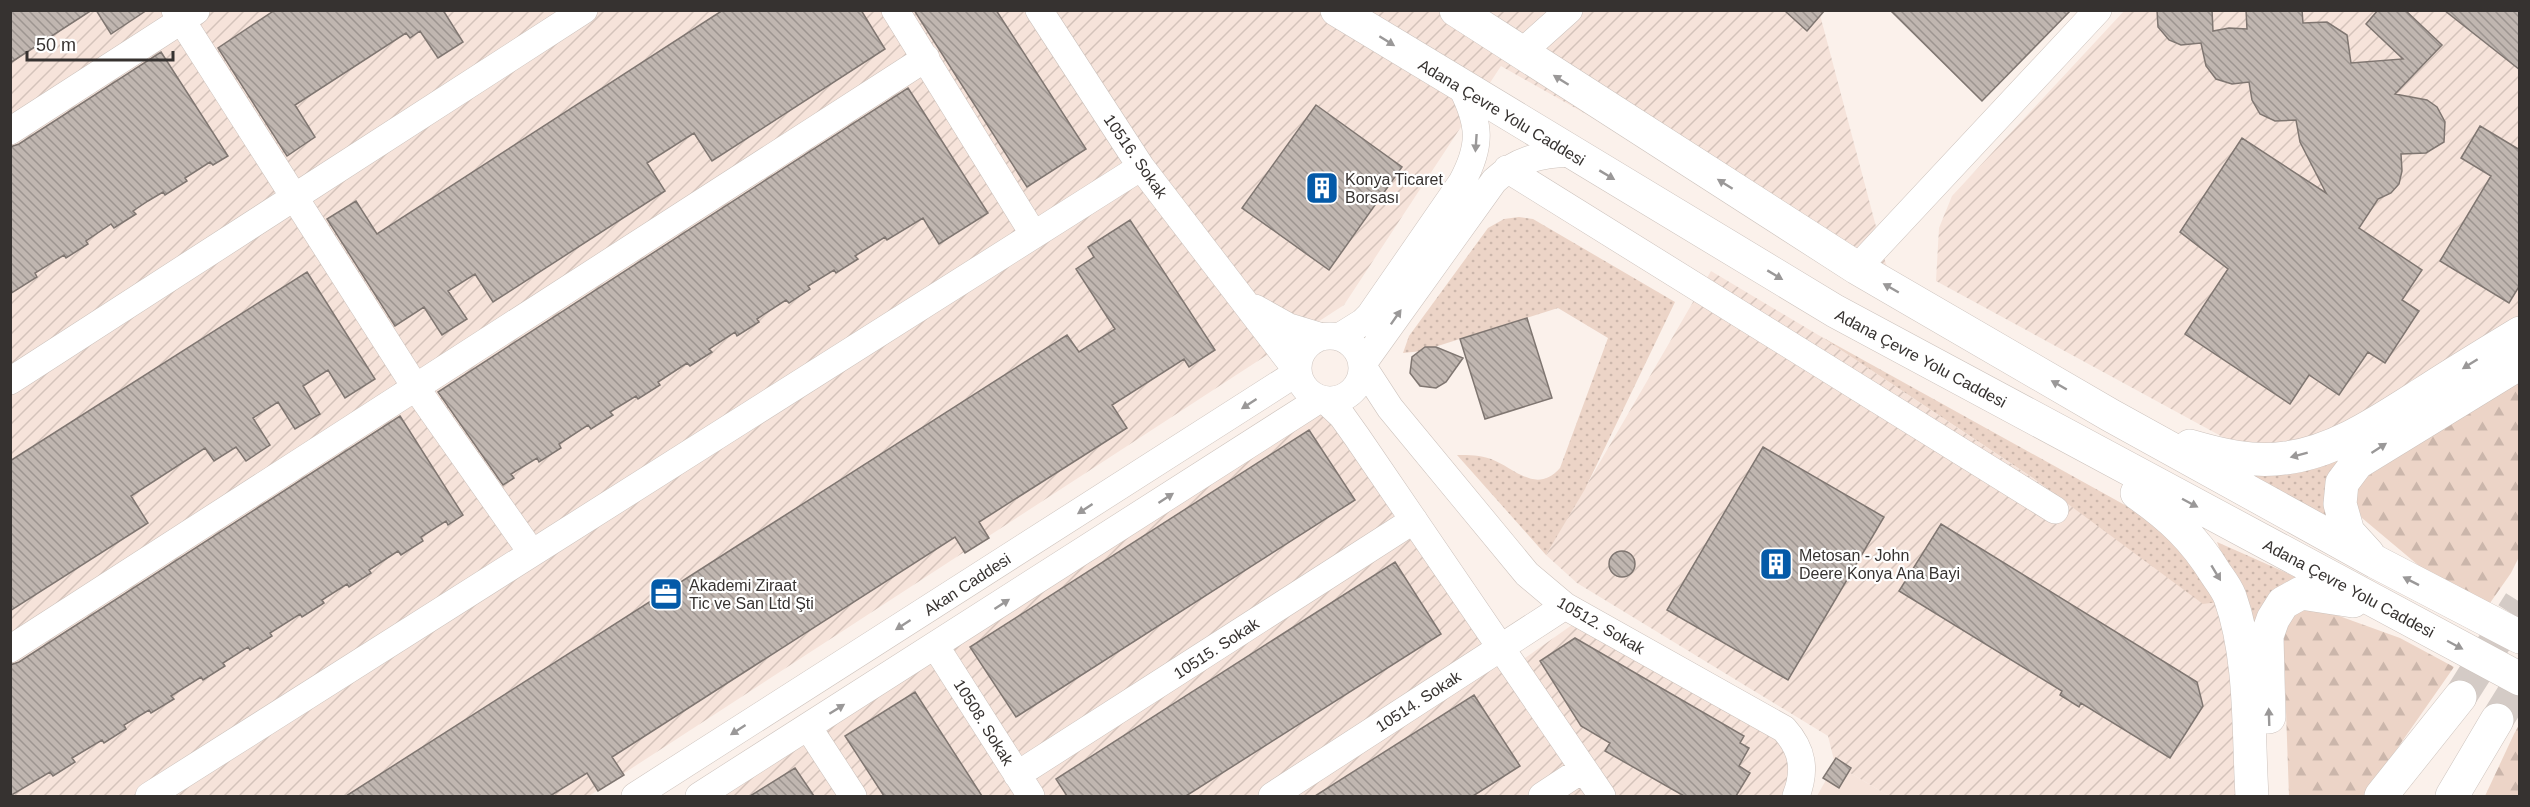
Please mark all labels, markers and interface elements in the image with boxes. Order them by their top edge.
scale bar [27,24,172,62]
text: 50 m [36,35,76,55]
one-way arrow [1379,36,1395,47]
street label: Adana Çevre Yolu Caddesi [1415,56,1588,169]
one-way arrow [1553,74,1569,85]
street label: 10516. Sokak [1101,111,1171,202]
one-way arrow [1471,134,1481,153]
building icon: Konya Ticaret Borsası [1304,170,1340,206]
one-way arrow [1599,170,1615,181]
place label: Konya Ticaret Borsası [1345,171,1443,206]
one-way arrow [1717,179,1733,190]
one-way arrow [1767,270,1783,281]
one-way arrow [1883,282,1899,293]
street label: Adana Çevre Yolu Caddesi [1832,306,2009,411]
one-way arrow [1390,310,1402,326]
one-way arrow [2462,358,2478,369]
one-way arrow [2051,381,2068,391]
one-way arrow [1241,398,1257,409]
one-way arrow [2370,442,2386,454]
one-way arrow [2290,451,2308,460]
one-way arrow [1158,493,1174,504]
one-way arrow [2182,498,2199,508]
one-way arrow [1077,503,1093,515]
street label: Adana Çevre Yolu Caddesi [2260,536,2437,641]
building icon: Metosan - John Deere Konya Ana Bayi [1758,546,1794,582]
place label: Metosan - John Deere Konya Ana Bayi [1799,547,1960,582]
street label: Akan Caddesi [921,550,1014,619]
one-way arrow [2210,565,2221,581]
office icon: Akademi Ziraat Tic ve San Ltd Şti [648,576,684,612]
one-way arrow [2403,576,2420,586]
place label: Akademi Ziraat Tic ve San Ltd Şti [689,577,814,612]
street label: 10512. Sokak [1554,594,1648,658]
one-way arrow [994,599,1010,610]
street label: 10515. Sokak [1171,614,1263,682]
one-way arrow [894,620,911,631]
one-way arrow [2446,640,2463,650]
street label: 10514. Sokak [1373,667,1465,735]
street label: 10508. Sokak [950,676,1017,769]
one-way arrow [829,703,845,714]
one-way arrow [2264,708,2274,727]
one-way arrow [730,725,747,736]

